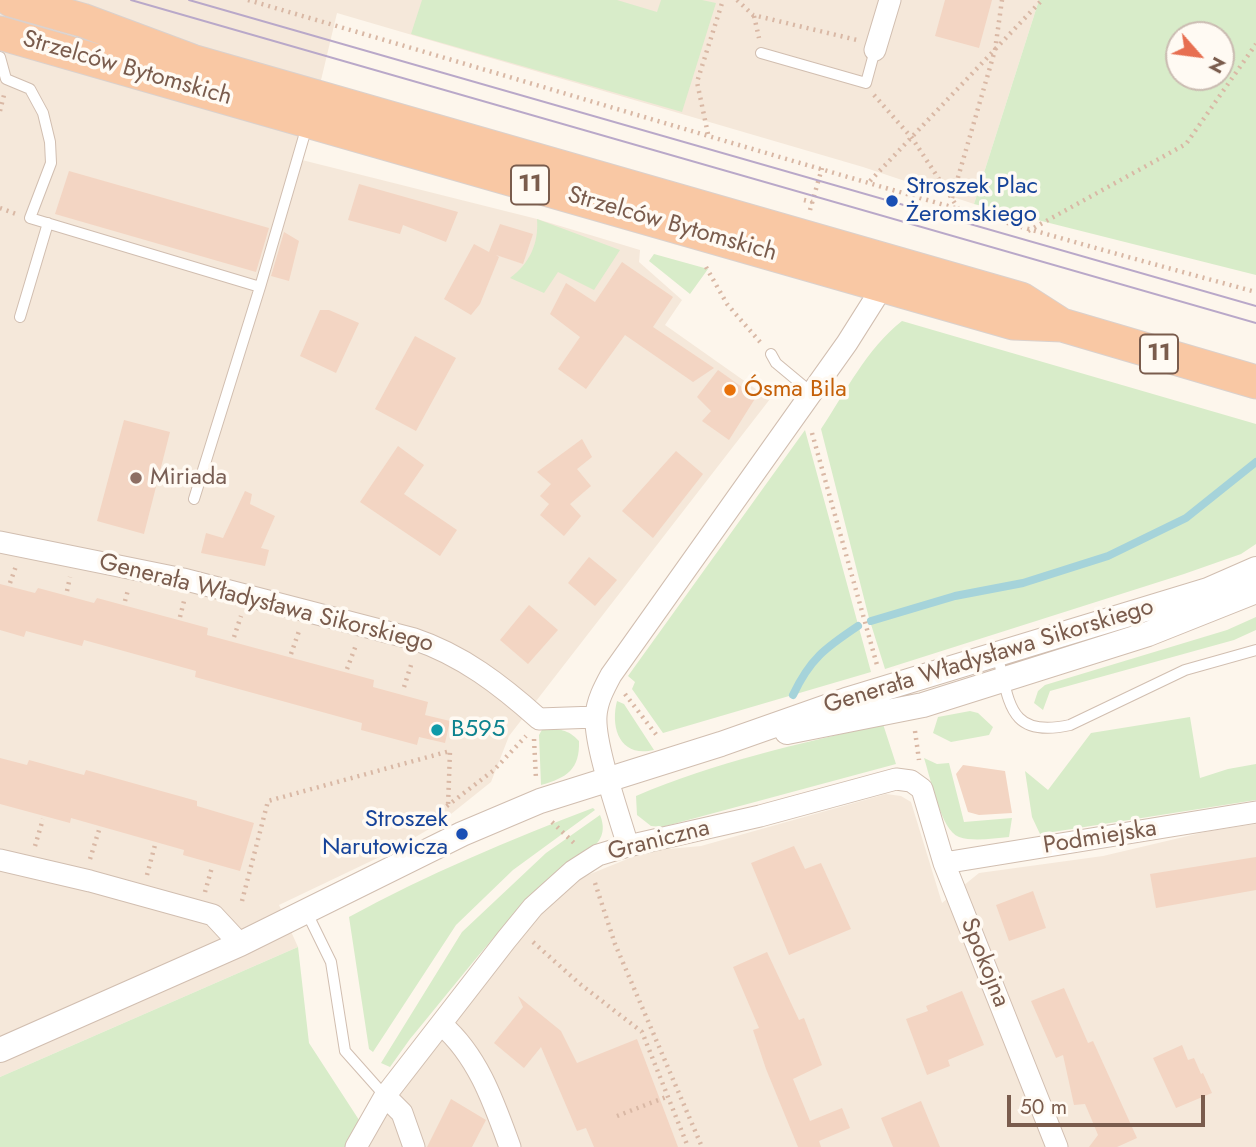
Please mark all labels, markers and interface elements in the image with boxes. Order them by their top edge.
north arrow [1165,21,1235,91]
street label: Strzelców Bytomskich [19,25,235,113]
text: N [1202,52,1233,78]
road number: 11 [511,166,549,204]
place label: Stroszek Plac Żeromskiego [906,173,1038,229]
street label: Strzelców Bytomskich [564,181,780,269]
marker: Stroszek Plac Żeromskiego [884,193,900,209]
road number: 11 [1140,334,1178,374]
place label: Ósma Bila [744,376,847,404]
marker: Ósma Bila [722,382,738,398]
place label: Miriada [150,464,227,492]
marker: Miriada [128,470,144,486]
street label: Generała Władysława Sikorskiego [96,549,436,659]
street label: Generała Władysława Sikorskiego [821,593,1157,721]
place label: B595 [451,716,505,744]
marker: B595 [429,722,445,738]
place label: Stroszek Narutowicza [322,806,448,862]
street label: Graniczna [605,814,713,868]
street label: Podmiejska [1041,815,1159,861]
marker: Stroszek Narutowicza [454,826,470,842]
street label: Spokojna [953,914,1015,1012]
scale bar [1011,1080,1209,1124]
text: 50 m [1020,1092,1067,1122]

